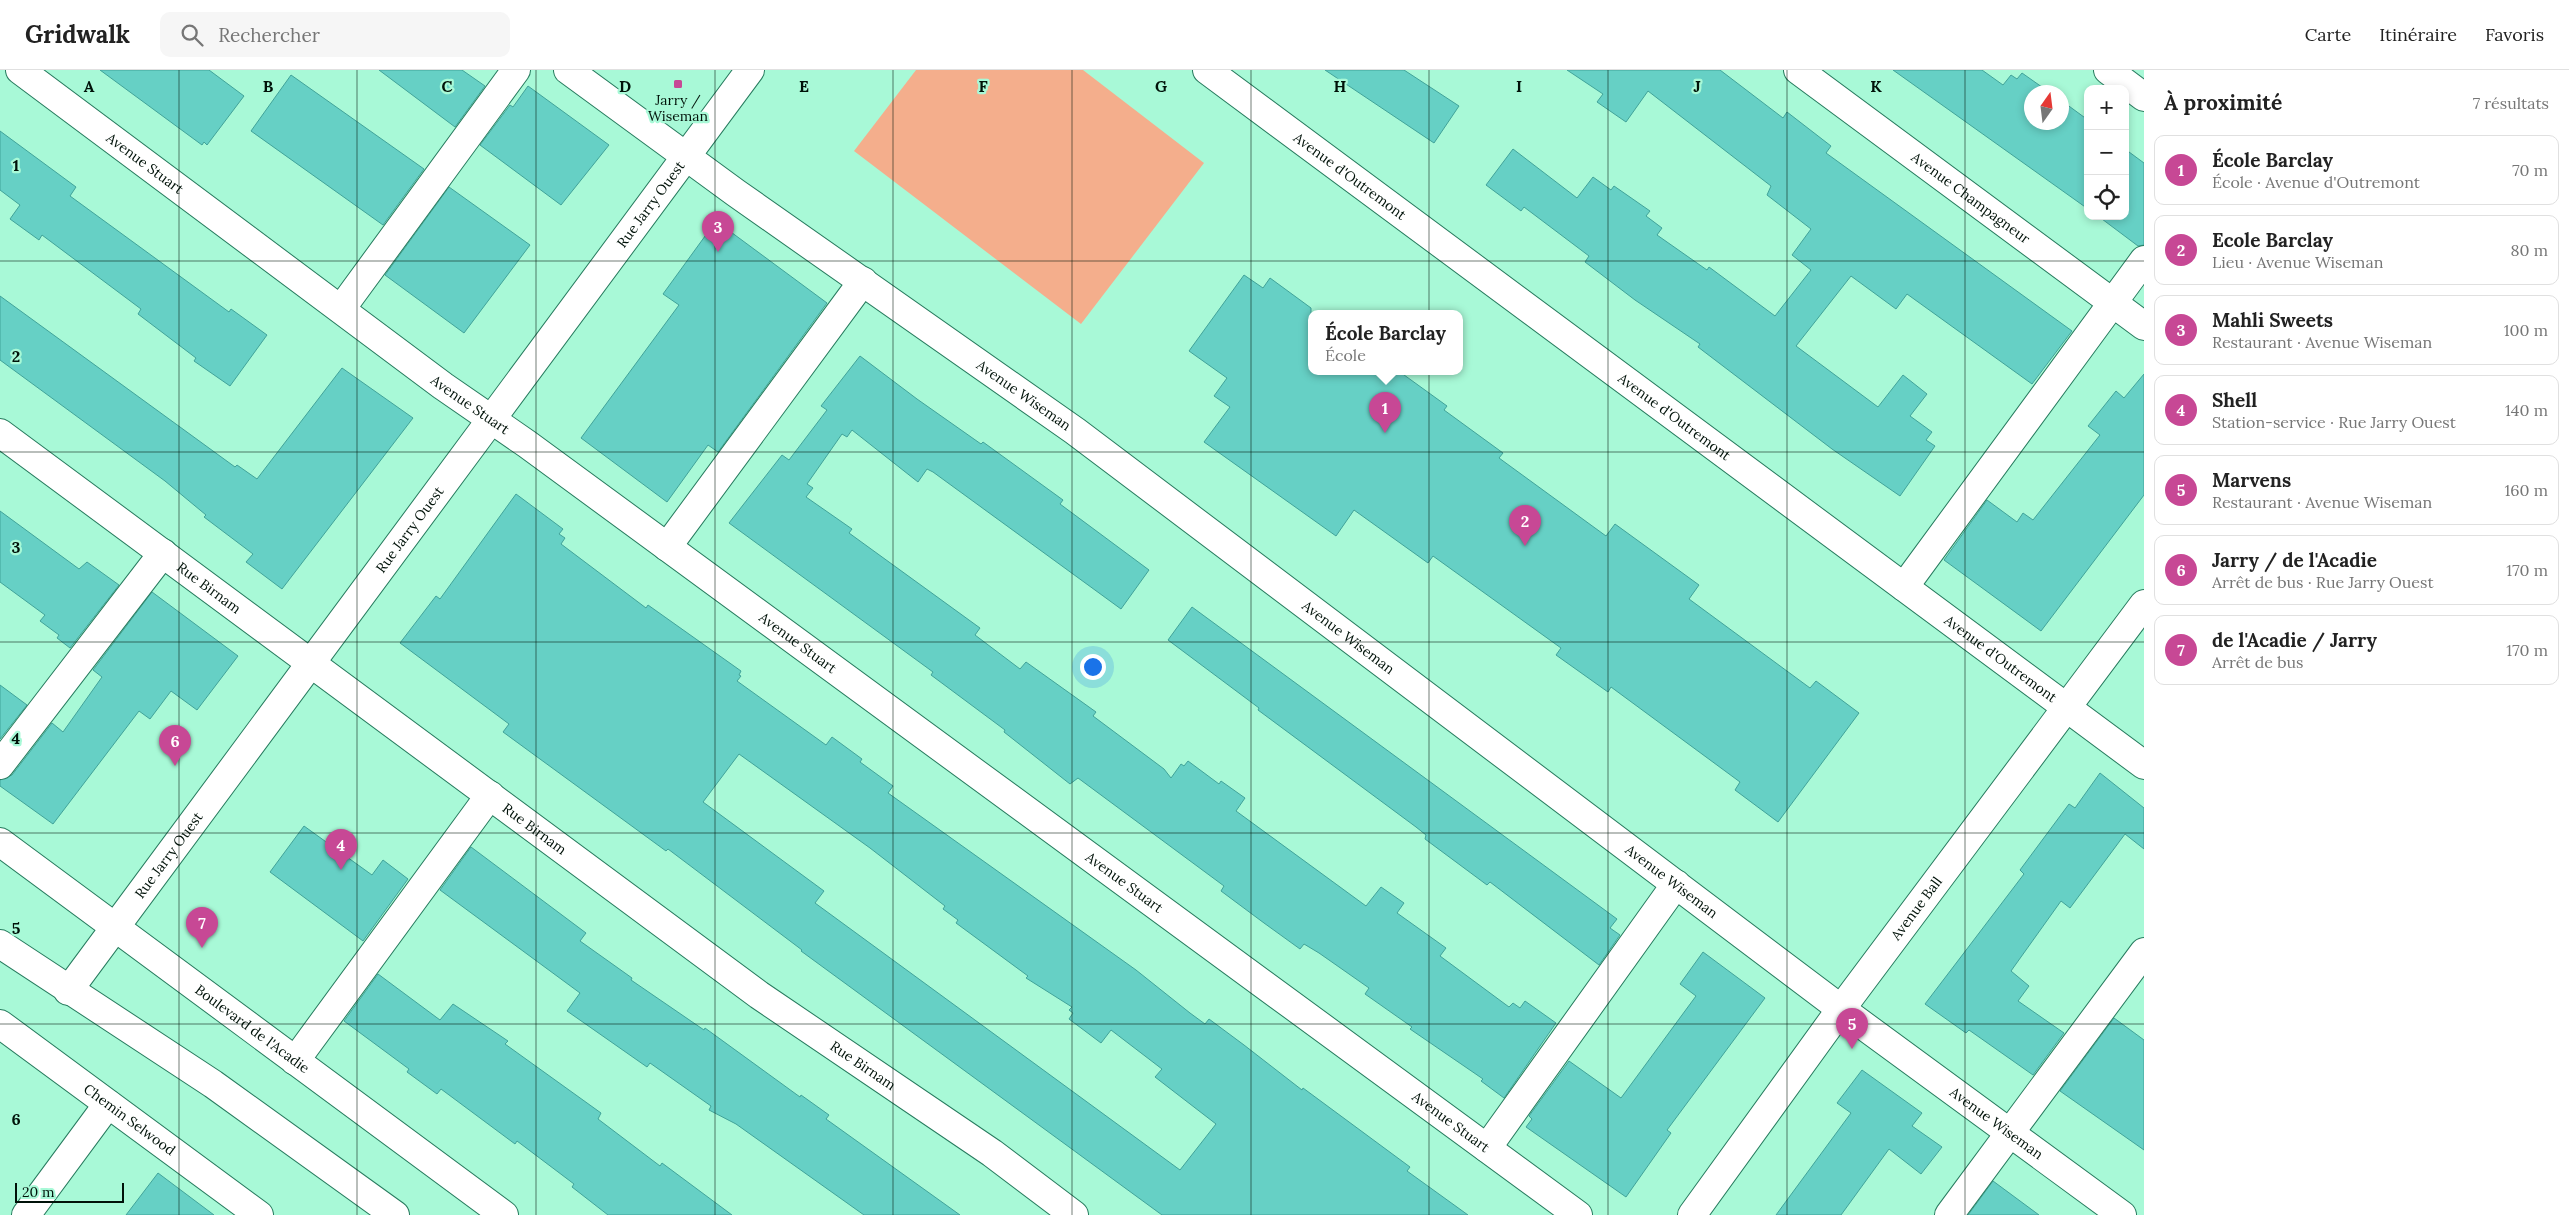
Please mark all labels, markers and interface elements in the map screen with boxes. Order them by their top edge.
search box [160,12,510,57]
text: Gridwalk [25,19,130,50]
icon: search [178,21,206,49]
text: Rechercher [218,23,320,47]
text: Carte [2305,23,2351,46]
text: Itinéraire [2379,23,2457,46]
text: Favoris [2485,23,2544,46]
text: A [84,76,95,96]
text: B [263,76,274,96]
text: C [441,76,453,96]
text: D [619,76,631,96]
text: E [799,76,809,96]
text: F [978,76,988,96]
text: G [1155,76,1167,96]
text: H [1334,76,1347,96]
text: I [1516,76,1522,96]
text: J [1693,76,1701,96]
text: K [1870,76,1882,96]
marker: Jarry / Wiseman [672,78,684,90]
north arrow [2024,85,2069,130]
map controls [2084,85,2129,220]
button: + [2084,85,2129,130]
text: À proximité [2164,89,2282,116]
place label: Jarry / Wiseman [648,91,708,125]
text: 7 résultats [2473,93,2549,113]
street label: Avenue Stuart [102,128,188,198]
street label: Avenue d'Outremont [1289,128,1410,224]
button: − [2084,130,2129,175]
street label: Avenue Champagneur [1907,148,2034,248]
text: École Barclay [2212,148,2333,172]
text: 1 [13,155,19,175]
street label: Rue Jarry Ouest [613,157,689,251]
text: 1 [2178,160,2184,180]
text: 70 m [2512,160,2548,180]
text: École · Avenue d'Outremont [2212,172,2420,192]
button: locate [2084,175,2129,220]
pin: 3 [702,211,734,252]
text: Ecole Barclay [2212,228,2333,252]
text: 2 [2177,240,2185,260]
text: 80 m [2511,240,2548,260]
text: Lieu · Avenue Wiseman [2212,252,2383,272]
text: Mahli Sweets [2212,308,2333,332]
popup [1308,310,1463,375]
text: 3 [2177,320,2185,340]
text: 100 m [2504,320,2548,340]
text: École Barclay [1325,321,1446,345]
text: Restaurant · Avenue Wiseman [2212,332,2432,352]
text: École [1325,345,1366,365]
text: 2 [12,346,20,366]
street label: Avenue Wiseman [972,355,1075,435]
street label: Avenue d'Outremont [1614,369,1735,465]
street label: Avenue Stuart [427,370,513,439]
text: Shell [2212,388,2257,412]
pin: 1 [1369,392,1401,433]
text: 4 [2177,400,2185,420]
text: 140 m [2505,400,2548,420]
text: Station-service · Rue Jarry Ouest [2212,412,2456,432]
text: Marvens [2212,468,2291,492]
text: 5 [2177,480,2185,500]
text: 160 m [2504,480,2548,500]
street label: Rue Jarry Ouest [372,482,448,577]
text: Restaurant · Avenue Wiseman [2212,492,2432,512]
pin: 2 [1509,505,1541,546]
text: 3 [12,537,21,557]
text: Jarry / de l'Acadie [2212,548,2377,572]
street label: Rue Birnam [173,558,245,618]
text: 6 [2176,560,2186,580]
text: 170 m [2506,560,2548,580]
text: Arrêt de bus · Rue Jarry Ouest [2212,572,2434,592]
street label: Avenue Wiseman [1298,596,1399,678]
street label: Avenue Stuart [755,608,841,677]
street label: Avenue d'Outremont [1940,610,2061,707]
text: de l'Acadie / Jarry [2212,628,2377,652]
text: 7 [2177,640,2185,660]
text: 170 m [2506,640,2548,660]
text: Arrêt de bus [2212,652,2303,672]
your location [1080,654,1106,680]
pin: 6 [159,725,191,766]
text: 4 [12,728,21,748]
street label: Rue Birnam [499,799,570,859]
street label: Rue Jarry Ouest [131,808,207,902]
pin: 4 [325,829,357,870]
street label: Avenue Wiseman [1621,840,1722,922]
street label: Avenue Stuart [1081,847,1167,917]
street label: Avenue Ball [1886,873,1946,944]
pin: 7 [186,907,218,948]
text: 5 [12,918,21,938]
street label: Boulevard de l'Acadie [192,981,313,1077]
pin: 5 [1836,1008,1868,1049]
street label: Rue Birnam [827,1037,900,1094]
street label: Chemin Selwood [80,1080,179,1159]
street label: Avenue Wiseman [1946,1082,2047,1164]
street label: Avenue Stuart [1408,1087,1494,1157]
text: 6 [11,1109,21,1129]
scale bar [15,1180,124,1203]
text: 20 m [22,1183,54,1201]

